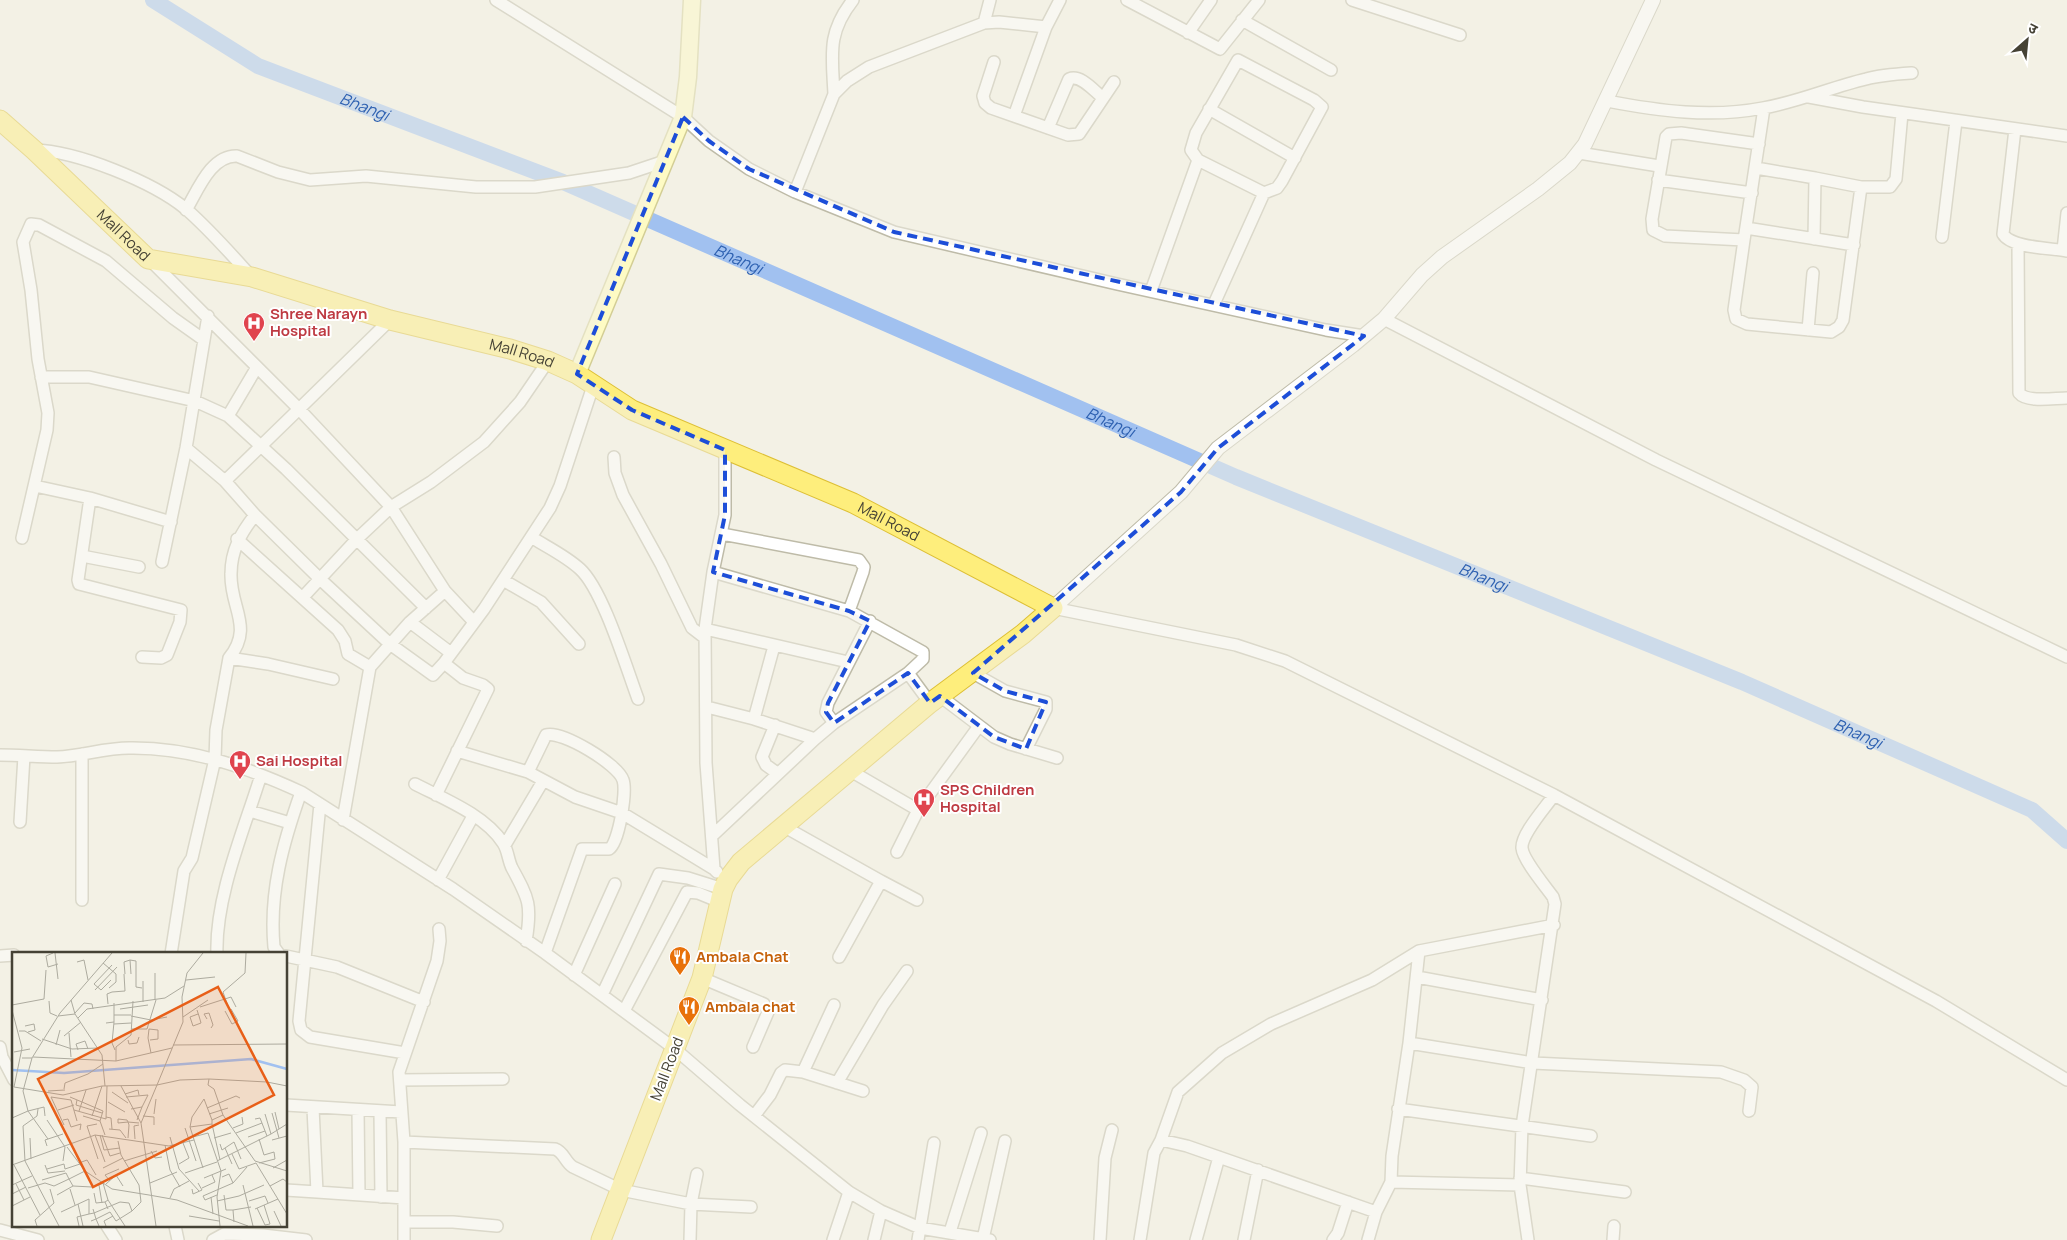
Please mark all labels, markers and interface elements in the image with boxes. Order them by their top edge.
north arrow [2002,15,2052,65]
text: उ [2025,18,2042,39]
water label: Bhangi [337,87,394,127]
street label: Mall Road [92,205,155,266]
water label: Bhangi [711,239,768,280]
place label: Shree Narayn Hospital [270,303,367,341]
hospital icon: Shree Narayn Hospital [242,311,266,342]
street label: Mall Road [487,333,558,373]
water label: Bhangi [1083,402,1140,443]
street label: Mall Road [855,497,923,546]
water label: Bhangi [1456,557,1513,598]
water label: Bhangi [1830,713,1888,755]
hospital icon: Sai Hospital [228,749,252,780]
place label: Sai Hospital [256,750,343,771]
place label: SPS Children Hospital [940,779,1034,817]
hospital icon: SPS Children Hospital [912,787,936,818]
restaurant icon: Ambala Chat [668,945,692,976]
place label: Ambala Chat [696,946,789,967]
inset map [12,952,288,1228]
restaurant icon: Ambala chat [677,995,701,1026]
place label: Ambala chat [705,996,795,1017]
street label: Mall Road [645,1034,688,1104]

